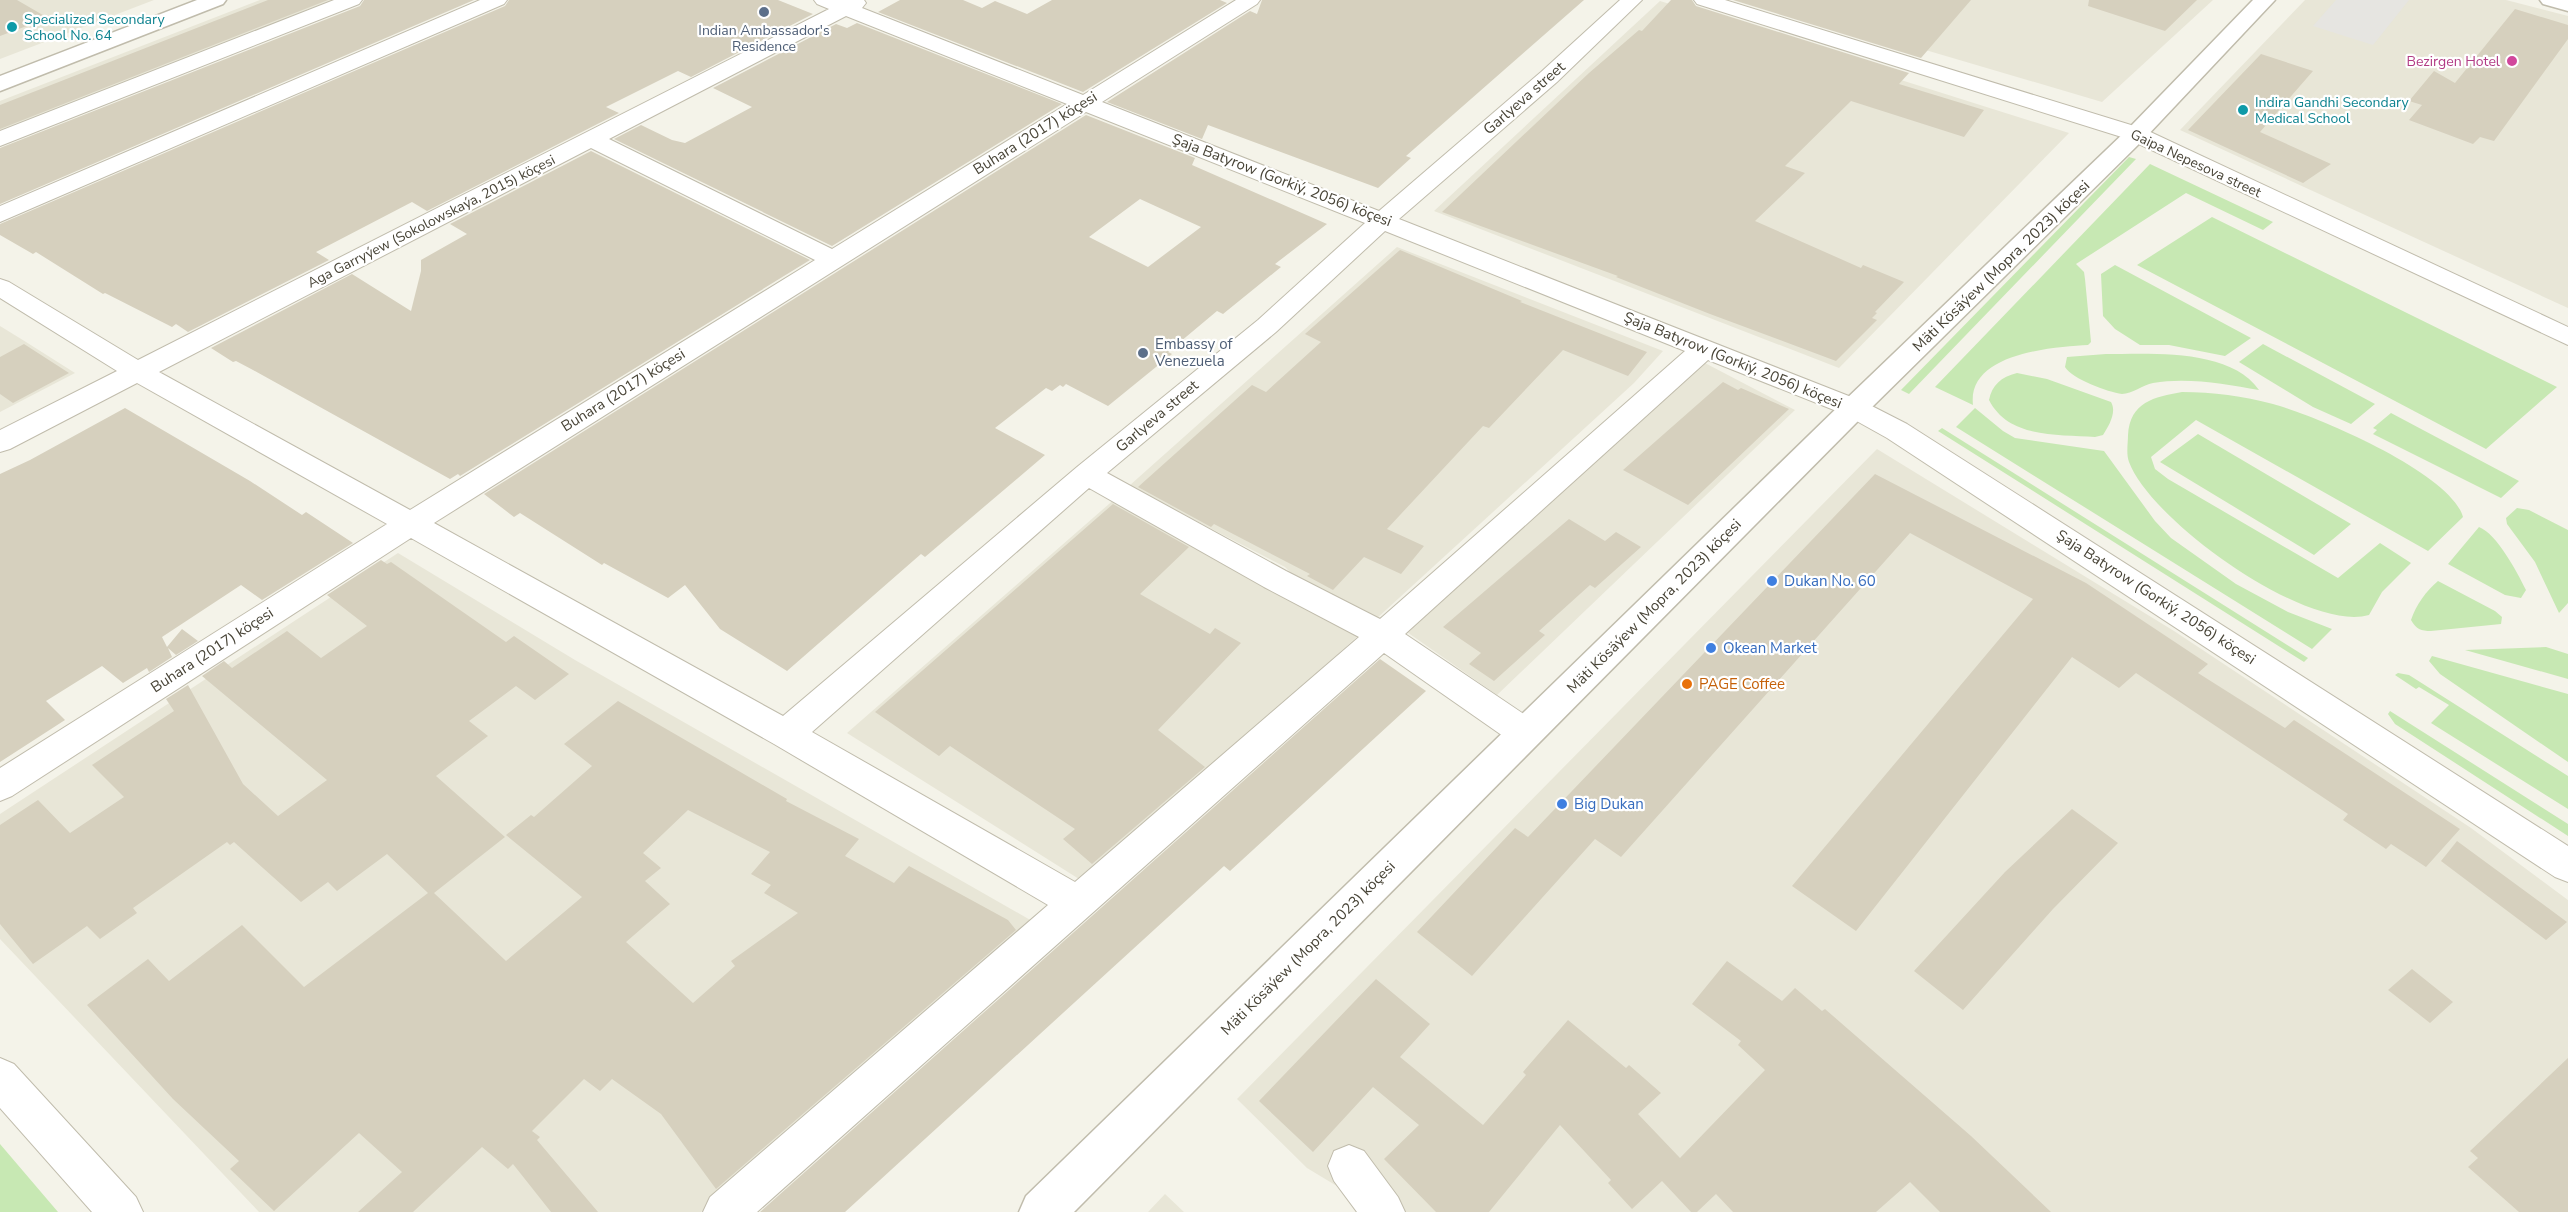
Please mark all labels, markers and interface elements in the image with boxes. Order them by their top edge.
marker: Indian Ambassador's Residence [757,5,771,19]
place label: Specialized Secondary School No. 64 [24,10,165,45]
marker: Specialized Secondary School No. 64 [5,20,19,34]
place label: Indian Ambassador's Residence [698,21,830,56]
place label: Bezirgen Hotel [2406,52,2501,71]
marker: Bezirgen Hotel [2505,54,2519,68]
street label: Garlyeva street [1479,56,1570,139]
street label: Buhara (2017) köçesi [969,87,1101,179]
place label: Indira Gandhi Secondary Medical School [2255,93,2410,128]
marker: Indira Gandhi Secondary Medical School [2236,103,2250,117]
street label: Gaipa Nepesova street [2127,125,2264,202]
street label: Şaja Batyrow (Gorkiý, 2056) köçesi [1169,129,1395,231]
street label: Aga Garryýew (Sokolowskaýa, 2015) köçesi [304,150,558,293]
street label: Mäti Kösäýew (Mopra, 2023) köçesi [1908,176,2094,356]
street label: Şaja Batyrow (Gorkiý, 2056) köçesi [1621,307,1845,413]
place label: Embassy of Venezuela [1154,334,1233,371]
street label: Buhara (2017) köçesi [557,344,689,436]
marker: Embassy of Venezuela [1136,346,1150,360]
street label: Garlyeva street [1111,375,1203,457]
street label: Mäti Kösäýew (Mopra, 2023) köçesi [1562,514,1746,698]
street label: Şaja Batyrow (Gorkiý, 2056) köçesi [2053,525,2259,669]
place label: Dukan No. 60 [1784,571,1876,591]
marker: Dukan No. 60 [1765,574,1779,588]
street label: Buhara (2017) köçesi [147,603,277,697]
place label: Okean Market [1723,638,1818,658]
marker: Okean Market [1704,641,1718,655]
place label: PAGE Coffee [1699,674,1785,694]
marker: PAGE Coffee [1680,677,1694,691]
place label: Big Dukan [1574,794,1644,814]
marker: Big Dukan [1555,797,1569,811]
street label: Mäti Kösäýew (Mopra, 2023) köçesi [1216,856,1400,1040]

